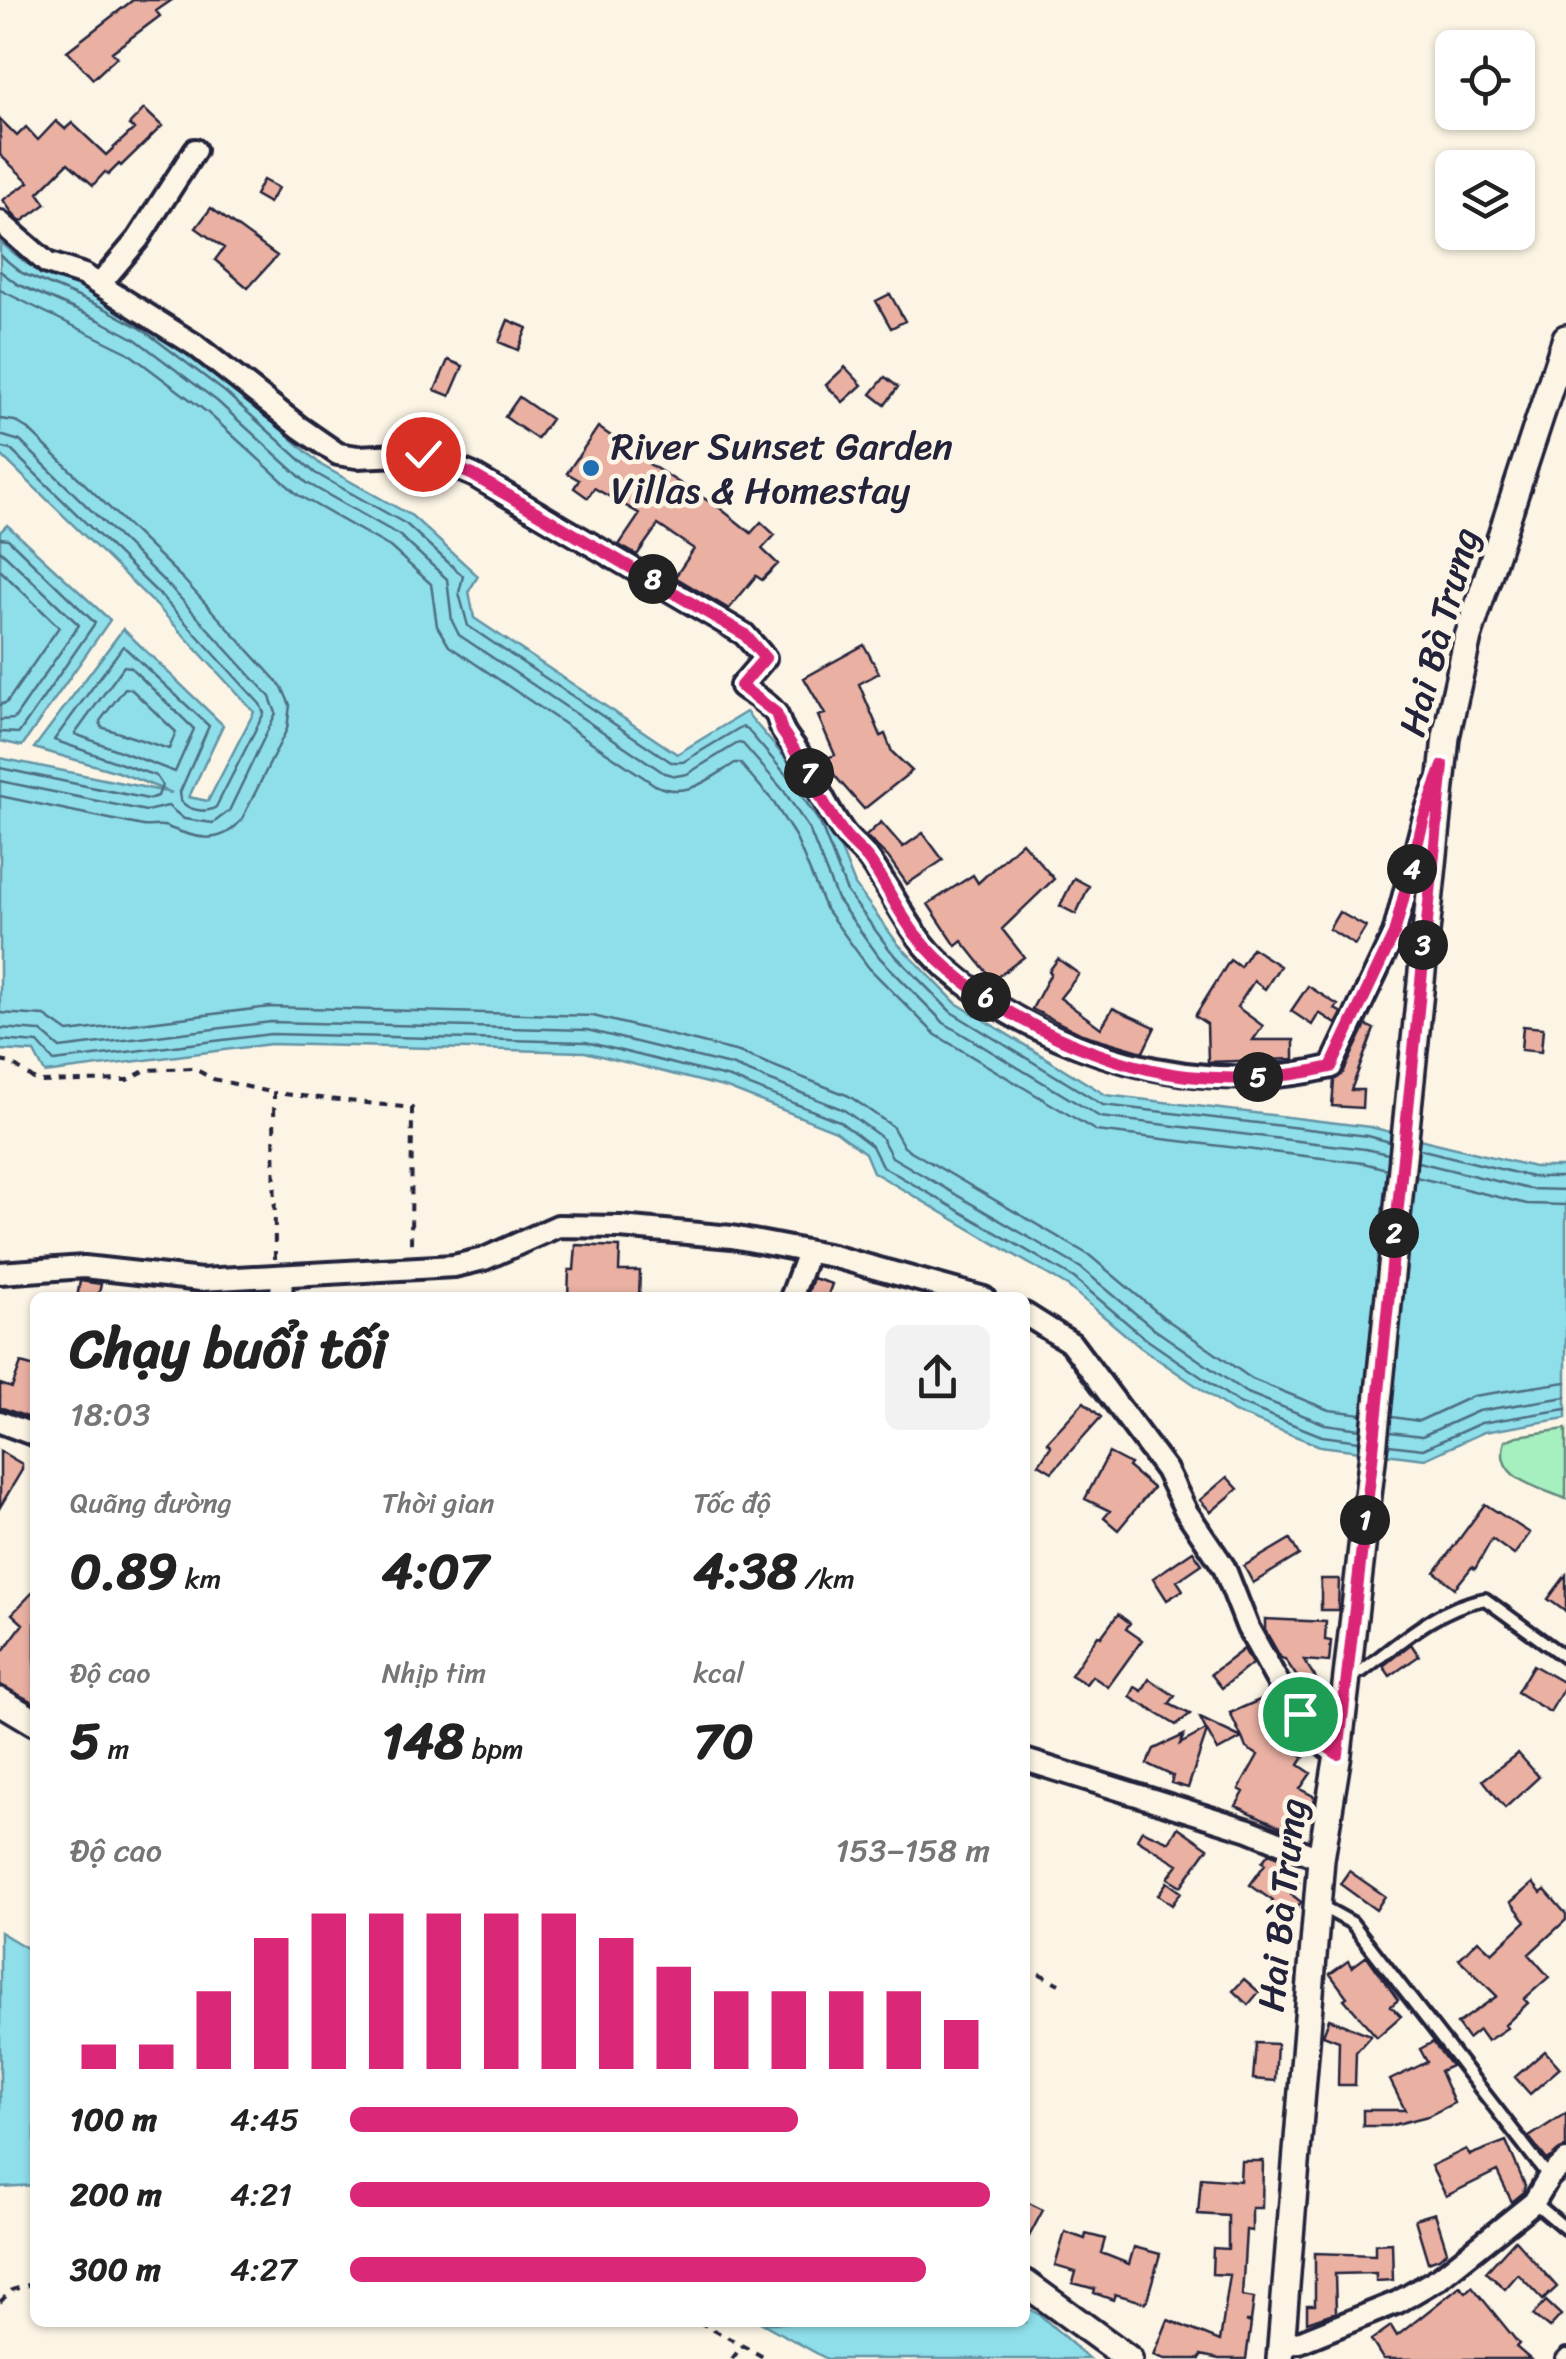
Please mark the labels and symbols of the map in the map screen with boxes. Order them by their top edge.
pin [381,412,466,497]
place label: River Sunset Garden Villas & Homestay [611,413,953,524]
marker: River Sunset Garden Villas & Homestay [580,457,602,479]
street label: Hai Bà Trưng [1379,520,1499,744]
pin: 8 [628,554,678,604]
pin: 7 [784,748,834,798]
pin: 4 [1387,844,1437,894]
pin: 3 [1398,920,1448,970]
pin: 6 [961,972,1011,1022]
pin: 5 [1233,1052,1283,1102]
pin: 2 [1369,1208,1419,1258]
pin: 1 [1340,1495,1390,1545]
pin [1258,1672,1343,1757]
street label: Hai Bà Trưng [1237,1795,1327,2015]

